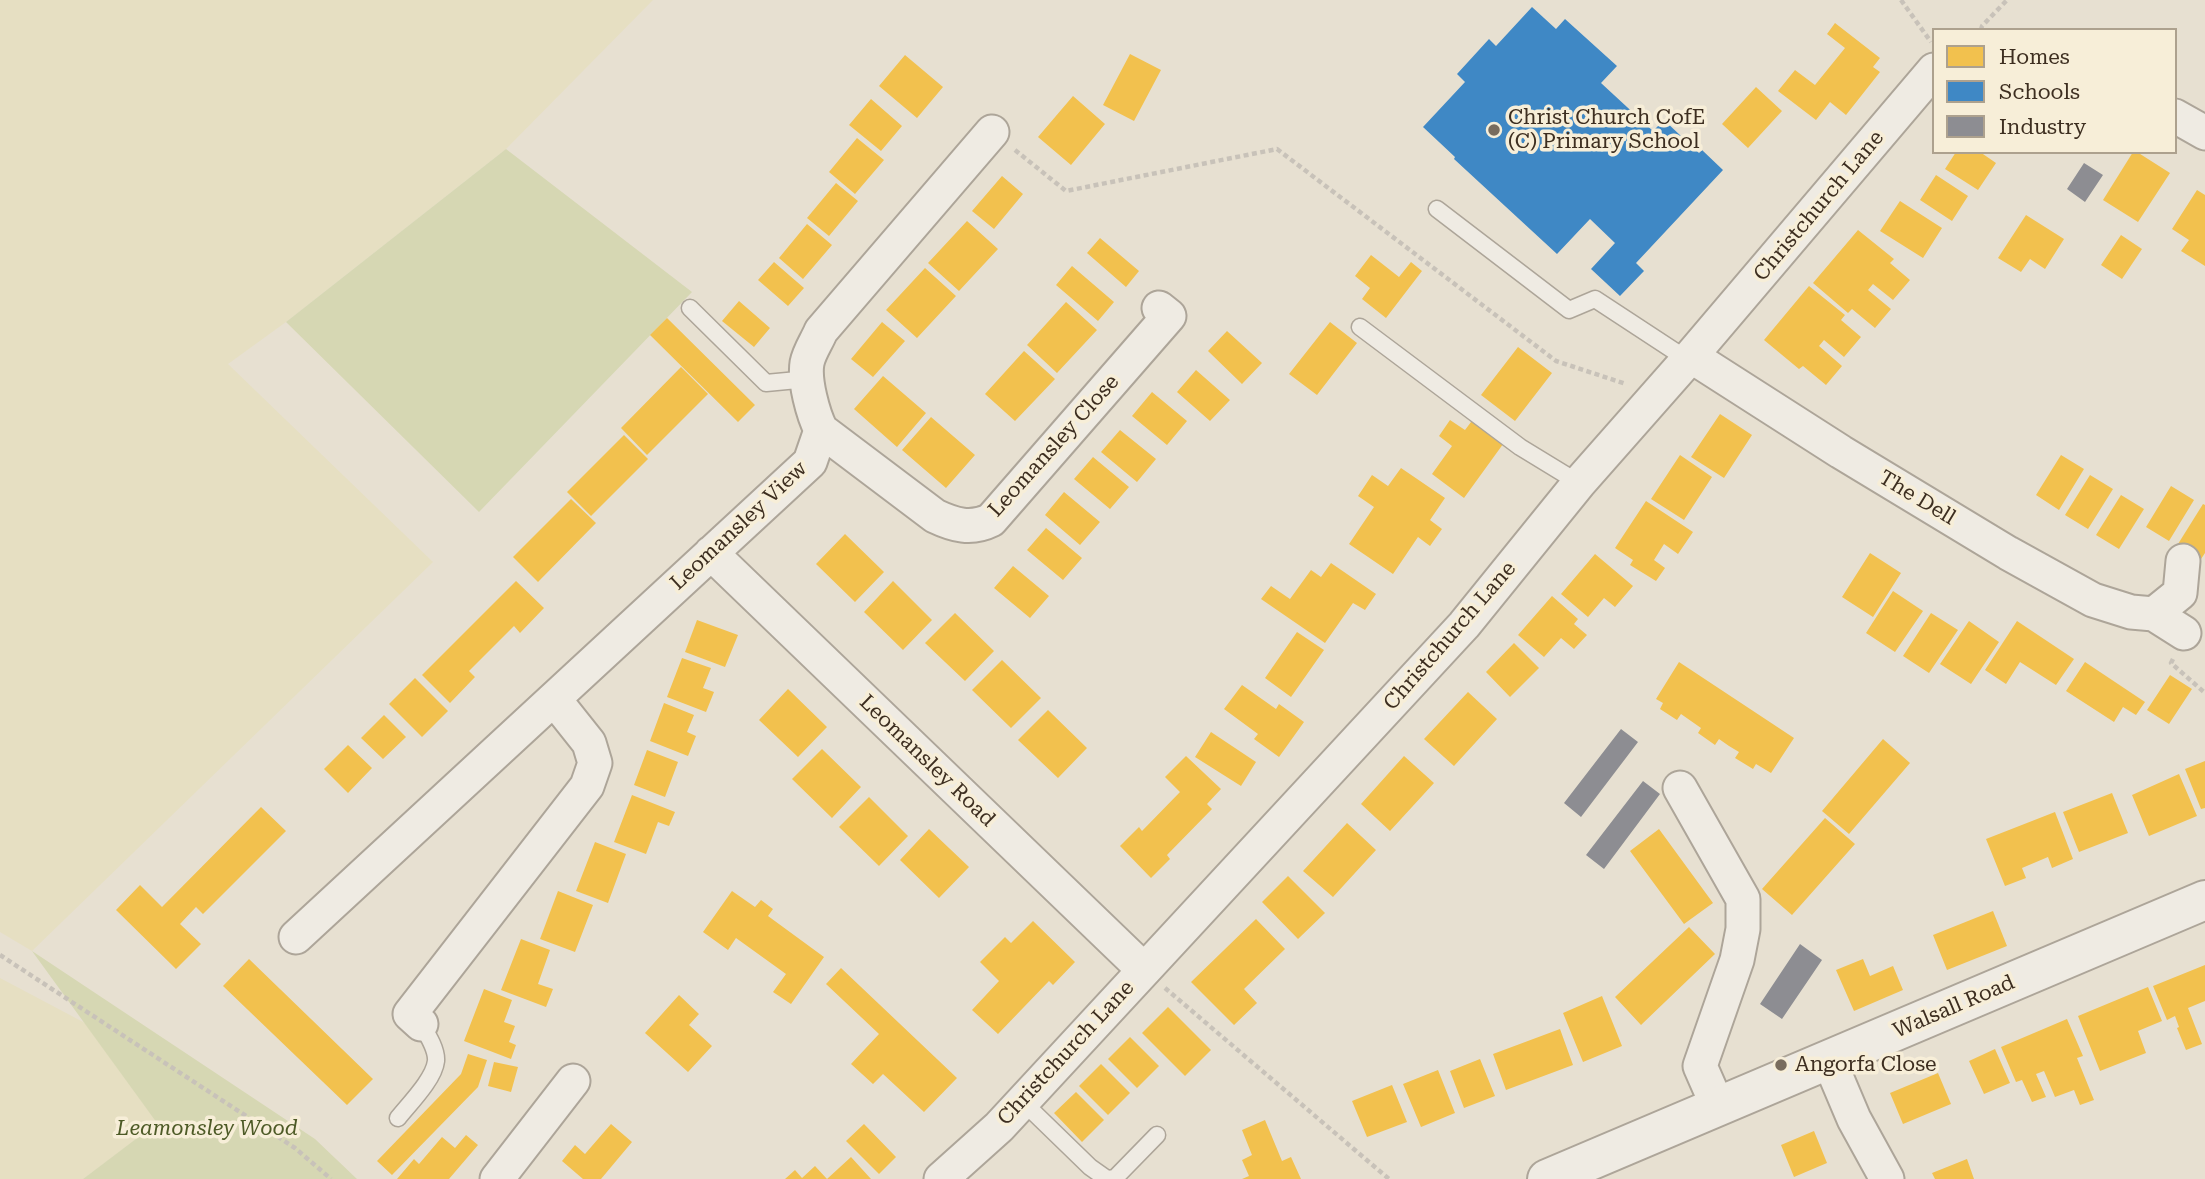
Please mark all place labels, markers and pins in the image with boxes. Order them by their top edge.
place label: Christ Church CofE (C) Primary School [1508,105,1705,155]
marker: Christ Church CofE (C) Primary School [1486,122,1502,138]
place label: Angorfa Close [1795,1052,1937,1078]
marker: Angorfa Close [1773,1057,1789,1073]

